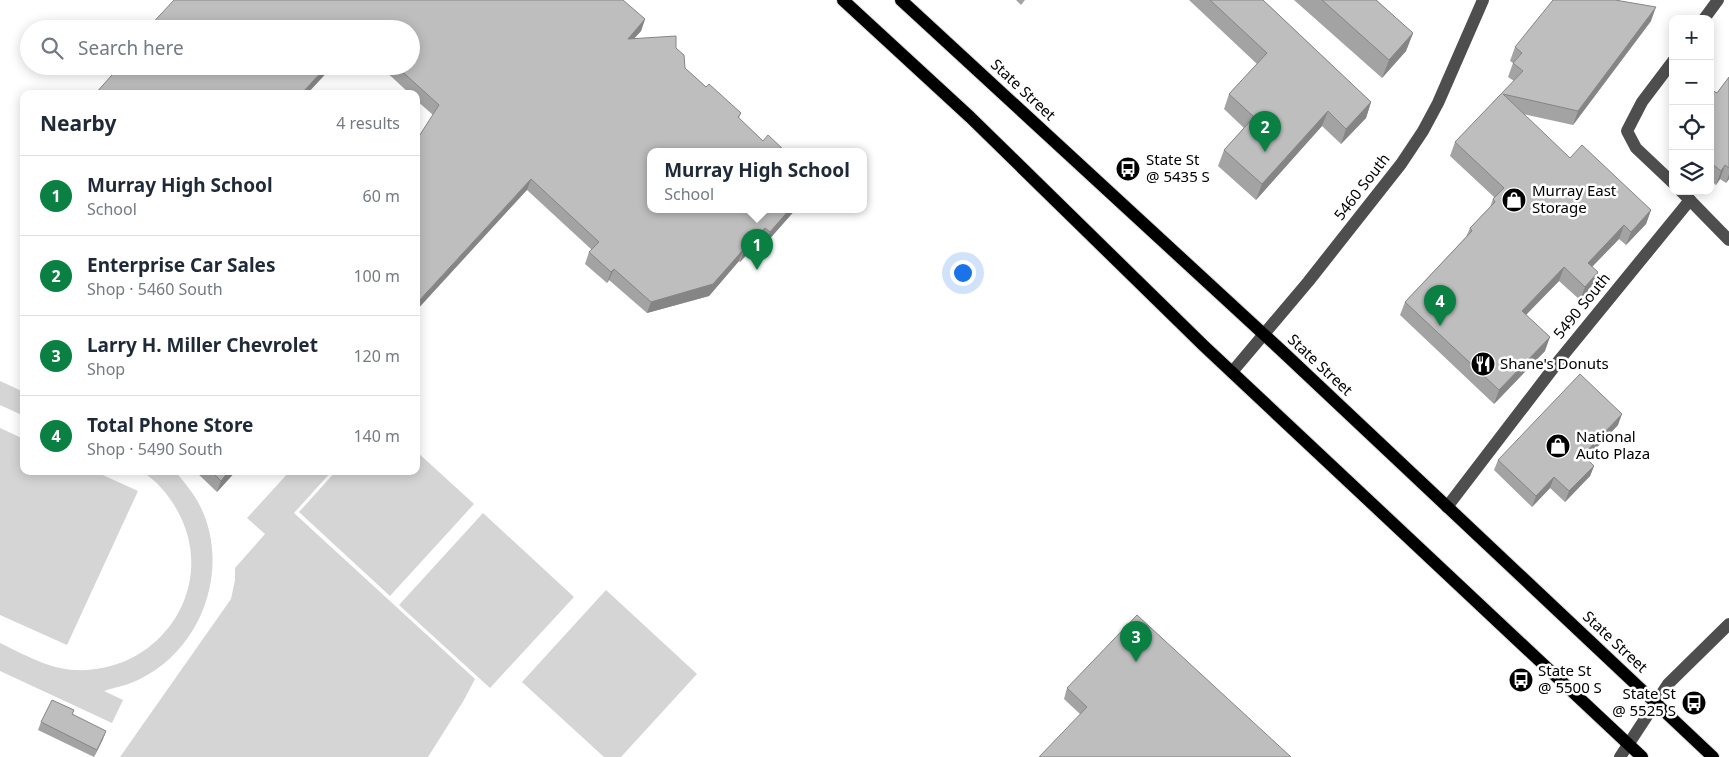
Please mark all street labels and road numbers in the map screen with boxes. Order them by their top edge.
street label: State Street [987,54,1061,125]
street label: 5460 South [1329,149,1394,224]
street label: 5490 South [1548,268,1614,343]
street label: State Street [1284,329,1358,400]
street label: State Street [1579,606,1653,677]

